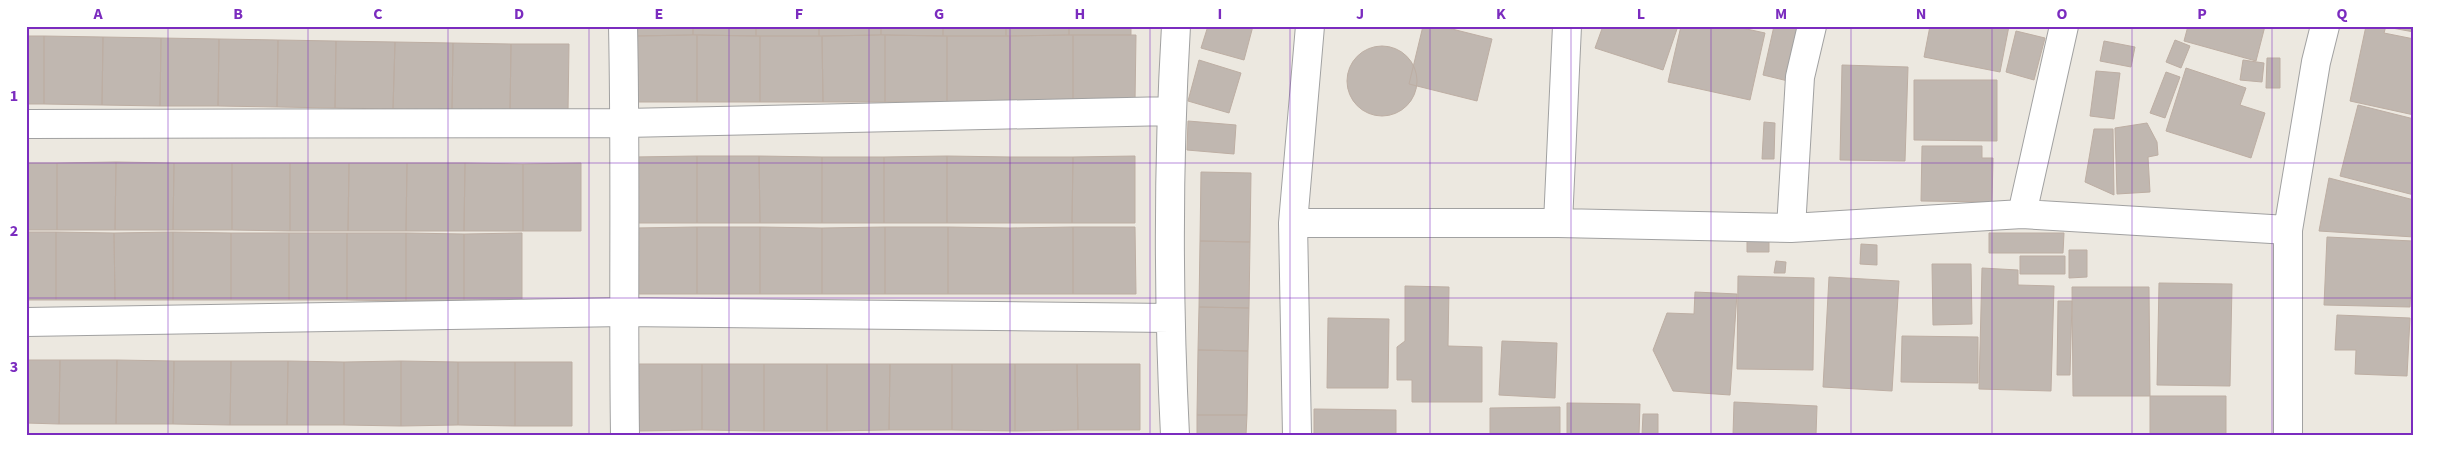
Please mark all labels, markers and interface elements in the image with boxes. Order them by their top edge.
text: A [92,3,103,25]
text: B [233,3,243,25]
text: C [373,3,383,25]
text: D [514,3,524,25]
text: E [655,3,663,25]
text: F [795,3,803,25]
text: G [934,3,944,25]
text: H [1075,3,1085,25]
text: I [1218,3,1222,25]
text: J [1356,3,1364,25]
text: K [1496,3,1506,25]
text: L [1637,3,1645,25]
text: M [1775,3,1787,25]
text: N [1916,3,1926,25]
text: O [2057,3,2068,25]
text: P [2197,3,2207,25]
text: Q [2337,3,2348,25]
text: 1 [10,85,18,107]
text: 2 [10,220,18,242]
text: 3 [10,356,18,378]

